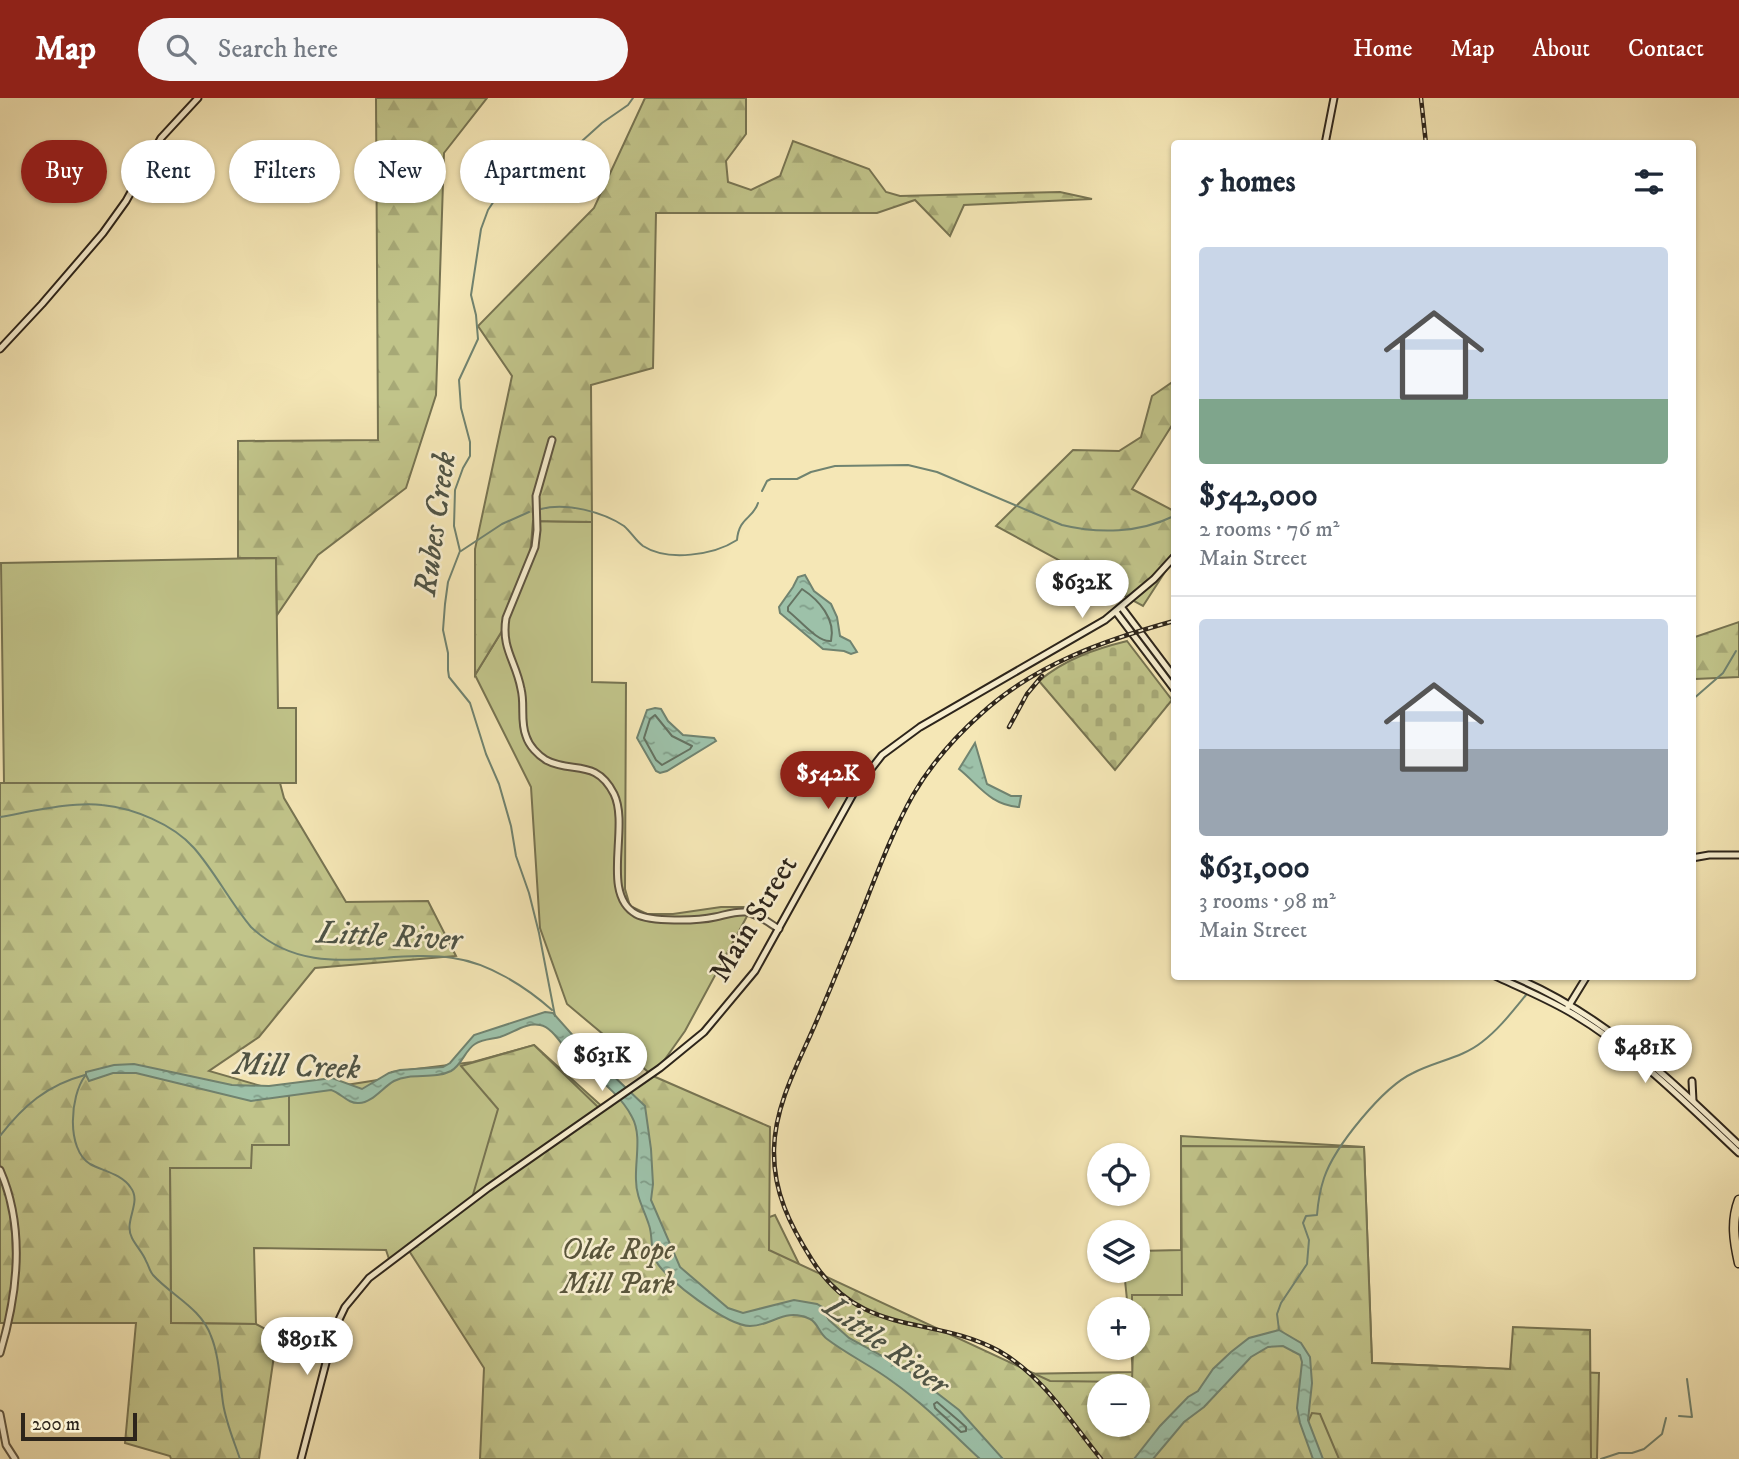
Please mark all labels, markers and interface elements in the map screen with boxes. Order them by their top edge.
search box [138,18,628,81]
text: Map [35,29,96,70]
icon: search [162,30,200,68]
text: Search here [218,33,338,66]
text: Home [1353,34,1412,64]
text: Map [1450,34,1495,64]
text: About [1533,34,1590,64]
text: Contact [1628,34,1704,64]
chip: Buy [21,140,107,203]
chip: Rent [121,140,215,203]
chip: Filters [229,140,340,203]
chip: New [354,140,446,203]
chip: Apartment [460,140,610,203]
icon: filters [1630,163,1668,201]
text: 5 homes [1199,164,1295,201]
icon: home [1371,292,1497,418]
water label: Rubes Creek [406,449,466,599]
text: $542,000 [1199,478,1318,515]
text: 2 rooms · 76 m² [1199,515,1339,544]
text: Main Street [1199,544,1307,573]
pin: $632K [1033,560,1131,620]
text: $632K [1052,568,1112,597]
icon: home [1371,664,1497,790]
pin: $542K [779,752,877,811]
text: $542K [796,759,860,788]
street label: Main Street [702,849,806,989]
text: $631,000 [1199,850,1310,887]
text: 3 rooms · 98 m² [1199,887,1336,916]
water label: Little River [314,913,465,961]
text: Main Street [1199,916,1307,945]
pin: $481K [1596,1026,1694,1085]
text: $481K [1614,1033,1676,1062]
pin: $631K [553,1034,651,1093]
text: $631K [573,1041,631,1070]
water label: Mill Creek [231,1045,362,1089]
map controls [1087,1143,1150,1437]
button: locate [1087,1143,1150,1206]
button: layers [1087,1220,1150,1283]
park label: Olde Rope Mill Park [559,1232,675,1303]
water label: Little River [814,1286,958,1406]
button: + [1087,1297,1150,1360]
pin: $891K [258,1318,356,1377]
text: $891K [277,1325,337,1354]
button: − [1087,1374,1150,1437]
scale bar [21,1410,136,1442]
text: 200 m [32,1413,80,1436]

